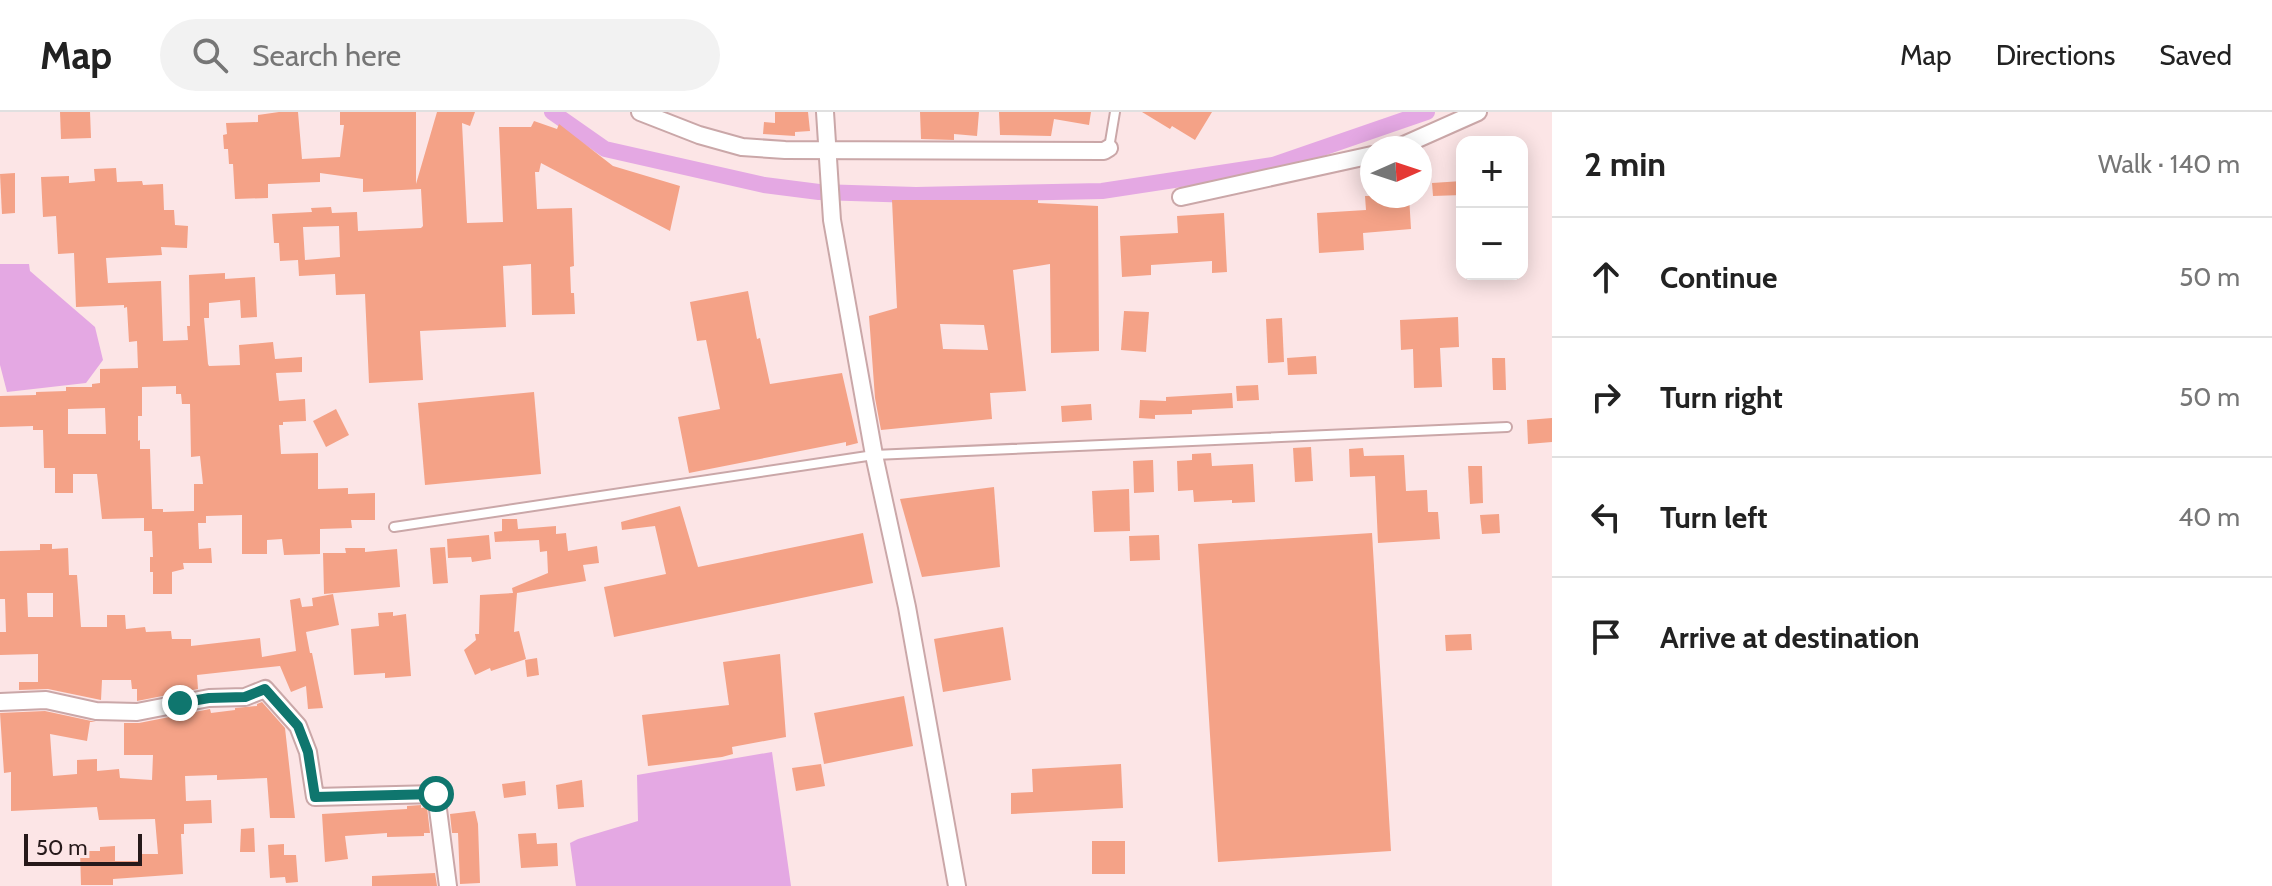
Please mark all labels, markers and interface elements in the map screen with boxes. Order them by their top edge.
search box [160,19,720,91]
text: Map [40,32,112,79]
icon: search [188,33,232,77]
text: Search here [252,37,401,74]
text: Map [1900,38,1952,72]
text: Directions [1996,38,2115,72]
text: Saved [2159,38,2232,72]
north arrow [1360,136,1432,208]
map controls [1456,136,1528,280]
button: + [1456,136,1528,208]
text: 2 min [1584,143,1666,185]
text: Walk · 140 m [2098,148,2240,180]
button: − [1456,208,1528,280]
icon: ahead [1584,255,1628,299]
text: Continue [1660,259,1777,296]
text: 50 m [2179,261,2240,293]
icon: right [1584,375,1628,419]
text: Turn right [1660,379,1783,416]
text: 50 m [2179,381,2240,413]
icon: left [1584,495,1628,539]
text: Turn left [1660,499,1768,536]
text: 40 m [2178,501,2240,533]
icon: arrive [1584,615,1628,659]
text: Arrive at destination [1660,619,1920,656]
route end [162,685,198,721]
route start [418,776,454,812]
scale bar [24,830,142,866]
text: 50 m [36,834,88,861]

